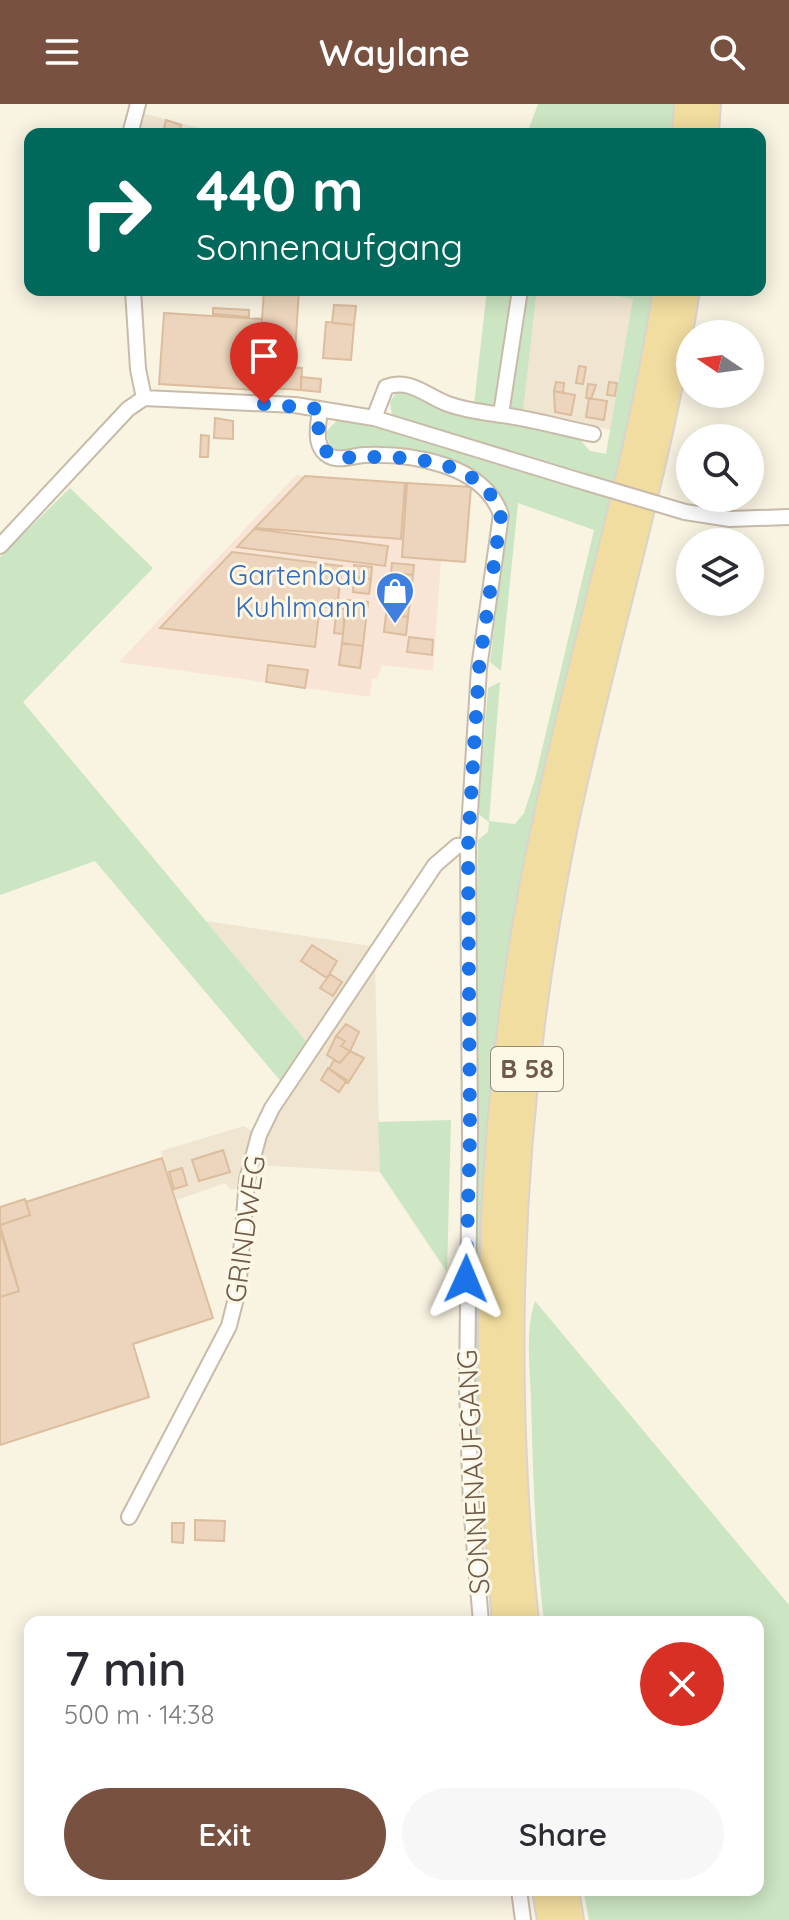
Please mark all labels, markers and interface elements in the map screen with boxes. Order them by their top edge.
icon: menu [40,30,84,74]
text: Waylane [319,30,470,75]
icon: search [705,30,749,74]
text: 440 m [196,155,364,225]
icon: right [64,160,168,264]
text: Sonnenaufgang [196,224,463,269]
north arrow [676,320,764,408]
map controls [676,320,764,616]
pin [230,322,298,404]
icon: arrive [242,334,286,378]
button: search [676,424,764,512]
button: layers [676,528,764,616]
place label: Gartenbau Kuhlmann [228,557,367,624]
shop icon: Gartenbau Kuhlmann [374,570,416,625]
road number: B 58 [491,1047,563,1091]
street label: GRINDWEG [217,1153,272,1305]
position arrow [424,1237,508,1321]
street label: SONNENAUFGANG [449,1349,496,1595]
text: 7 min [64,1638,187,1698]
button: close [640,1642,724,1726]
text: 500 m · 14:38 [64,1698,215,1731]
button: Exit [64,1788,386,1880]
button: Share [402,1788,724,1880]

